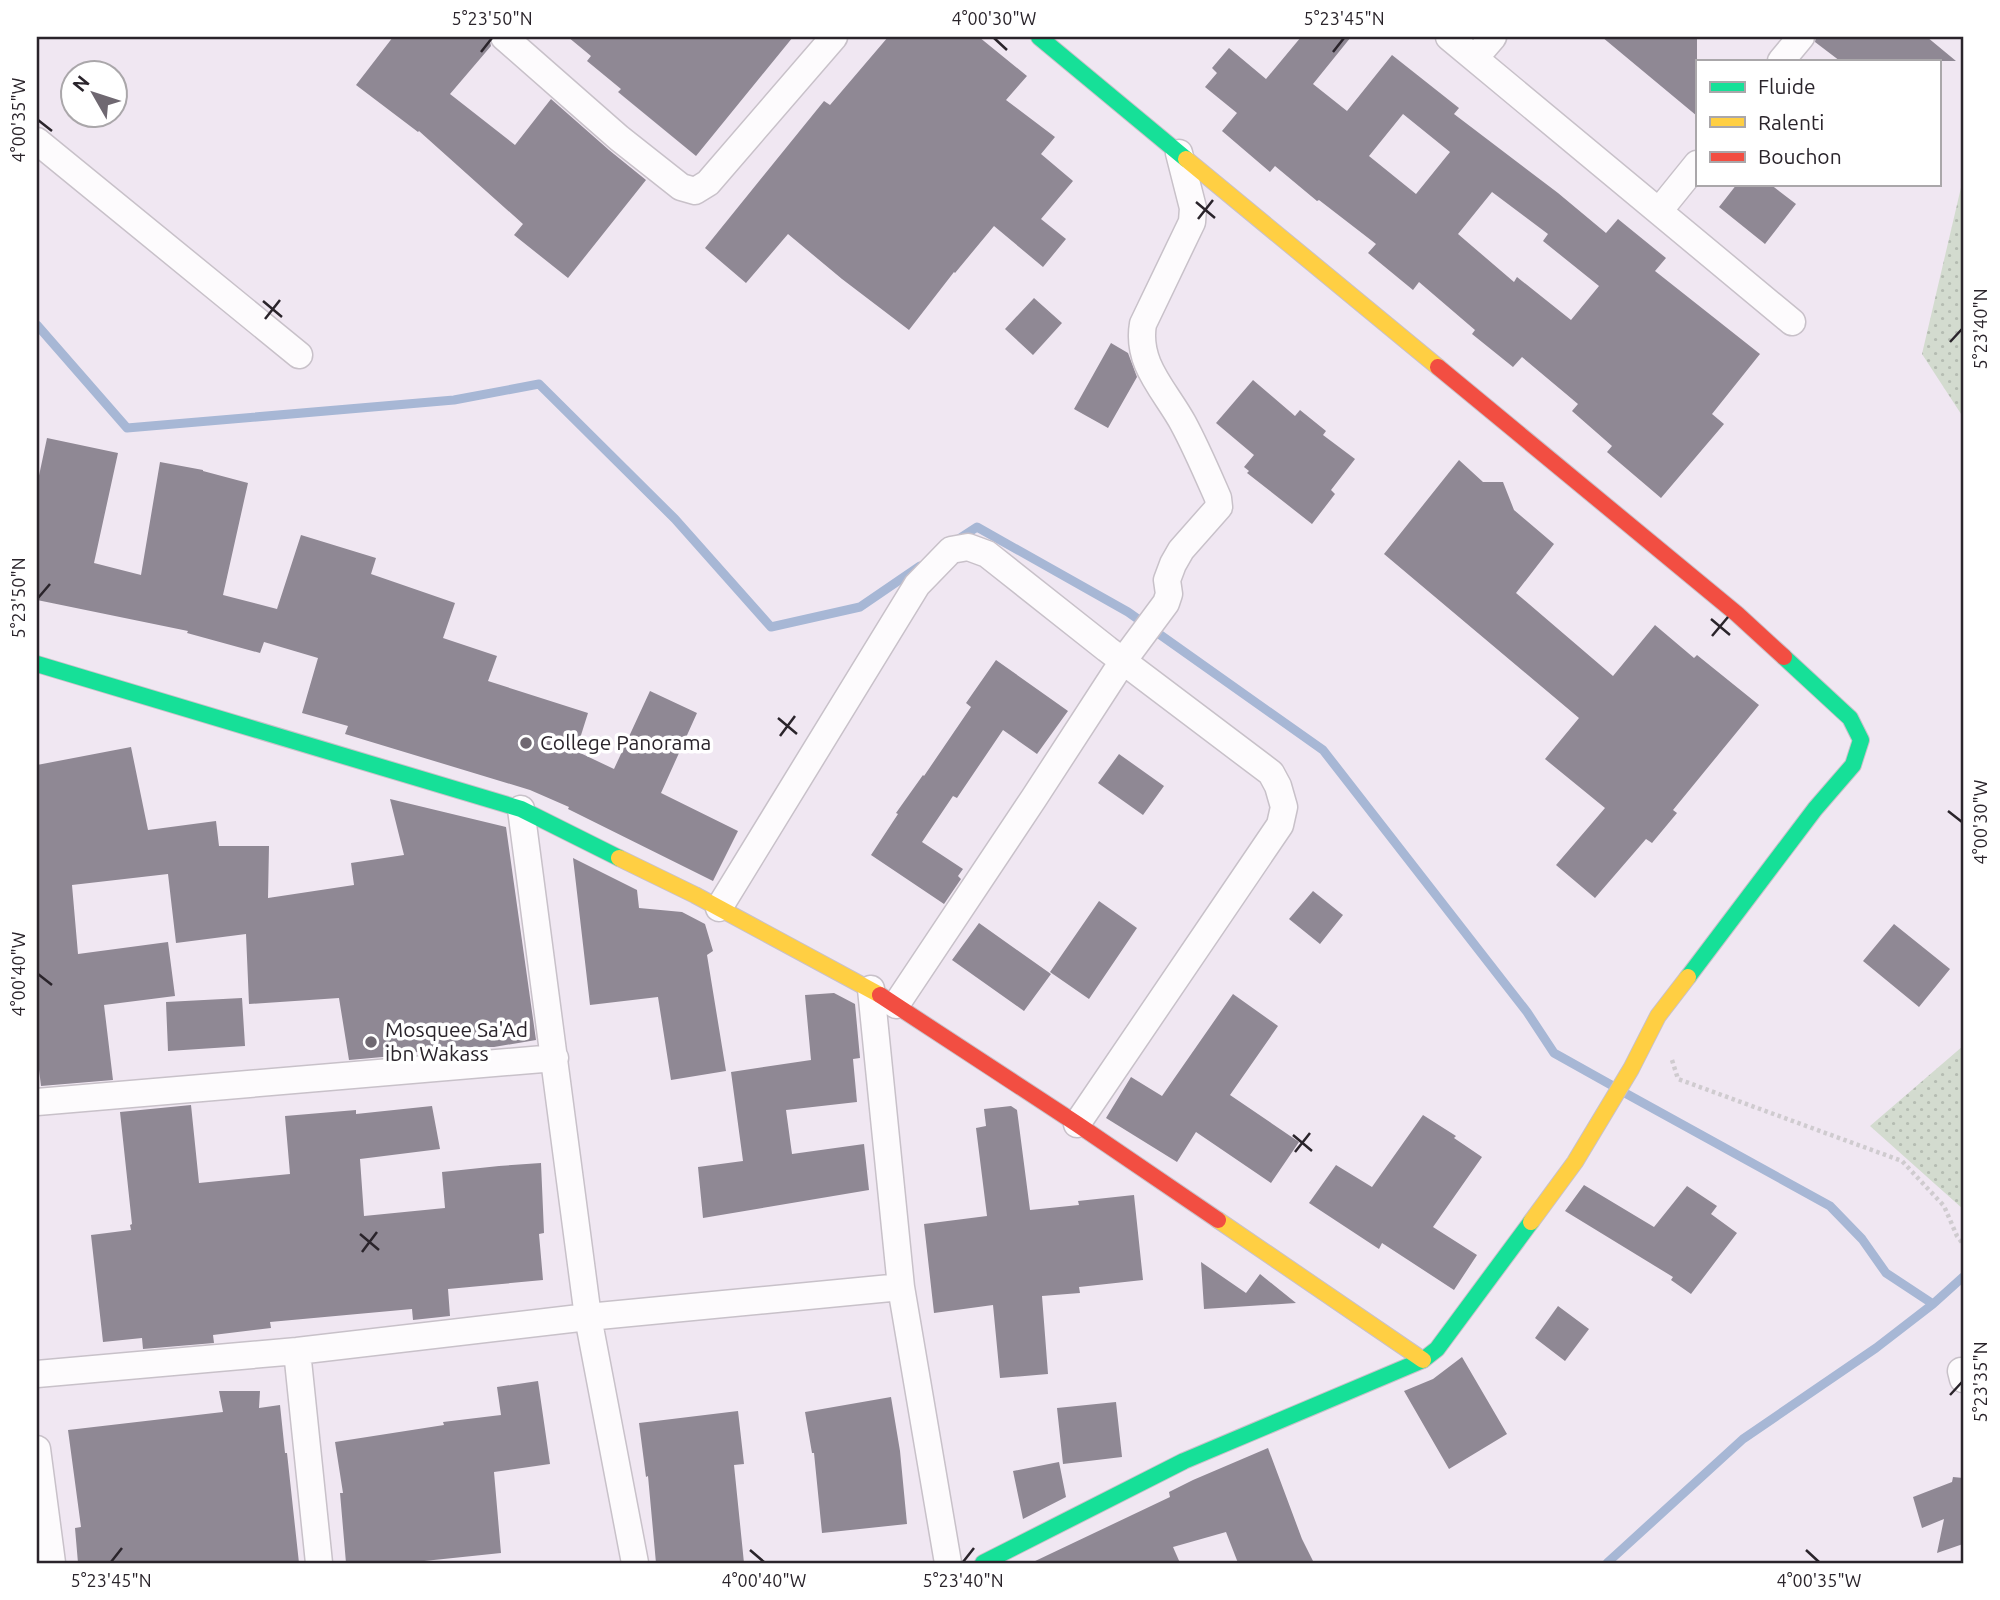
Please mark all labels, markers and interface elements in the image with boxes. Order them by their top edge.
text: 5°23'50"N [452,8,532,28]
text: 4°00'30"W [952,8,1037,28]
text: 5°23'45"N [1304,8,1384,28]
north arrow [60,60,130,130]
legend [1696,60,1940,186]
text: N [68,71,94,96]
text: Fluide [1758,74,1816,98]
text: 4°00'35"W [8,77,28,162]
text: Ralenti [1758,110,1824,134]
text: Bouchon [1758,144,1842,168]
text: 5°23'40"N [1970,289,1990,369]
text: 5°23'50"N [8,558,28,638]
place label: College Panorama [540,730,711,754]
marker: College Panorama [518,735,534,751]
text: 4°00'30"W [1970,779,1990,864]
text: 4°00'40"W [8,931,28,1016]
place label: Mosquee Sa'Ad ibn Wakass [385,1017,528,1065]
marker: Mosquee Sa'Ad ibn Wakass [363,1034,379,1050]
text: 5°23'35"N [1970,1342,1990,1422]
text: 5°23'45"N [71,1570,151,1590]
text: 4°00'40"W [722,1570,807,1590]
text: 5°23'40"N [923,1570,1003,1590]
text: 4°00'35"W [1777,1570,1862,1590]

